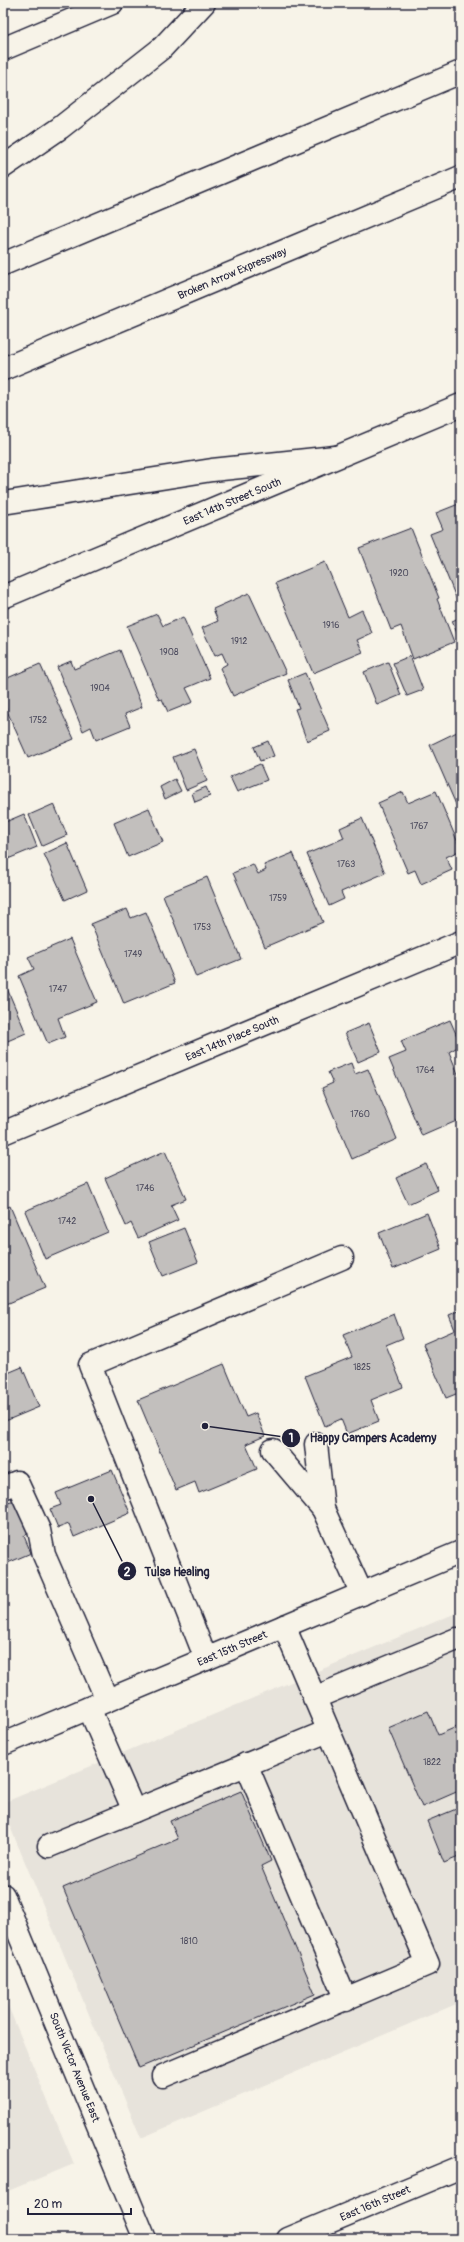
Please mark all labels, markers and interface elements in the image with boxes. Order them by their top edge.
street label: Broken Arrow Expressway [176,245,289,302]
street label: East 14th Street South [181,475,283,528]
house number: 1920 [389,568,409,579]
house number: 1916 [323,620,339,631]
house number: 1912 [231,636,247,647]
house number: 1908 [160,647,179,658]
house number: 1904 [90,683,111,694]
house number: 1752 [29,715,47,726]
house number: 1767 [410,821,428,832]
house number: 1763 [337,859,355,870]
house number: 1759 [269,893,287,904]
house number: 1753 [193,922,211,933]
house number: 1749 [124,949,142,960]
house number: 1747 [49,984,67,995]
street label: East 14th Place South [184,1013,281,1064]
house number: 1764 [416,1065,435,1076]
house number: 1760 [350,1109,370,1120]
house number: 1746 [136,1183,154,1194]
house number: 1742 [58,1216,76,1227]
house number: 1825 [353,1362,371,1373]
callout: Happy Campers Academy [281,1426,444,1450]
text: 1 [289,1431,293,1446]
text: Happy Campers Academy [310,1431,437,1446]
callout: Tulsa Healing [117,1559,218,1583]
text: 2 [124,1565,131,1580]
text: Tulsa Healing [143,1565,210,1580]
street label: East 15th Street [195,1628,270,1669]
house number: 1822 [423,1757,441,1768]
house number: 1810 [180,1936,198,1947]
street label: South Victor Avenue East [47,2011,103,2124]
street label: East 16th Street [338,2183,413,2224]
scale bar [28,2190,131,2216]
text: 20 m [34,2197,63,2212]

